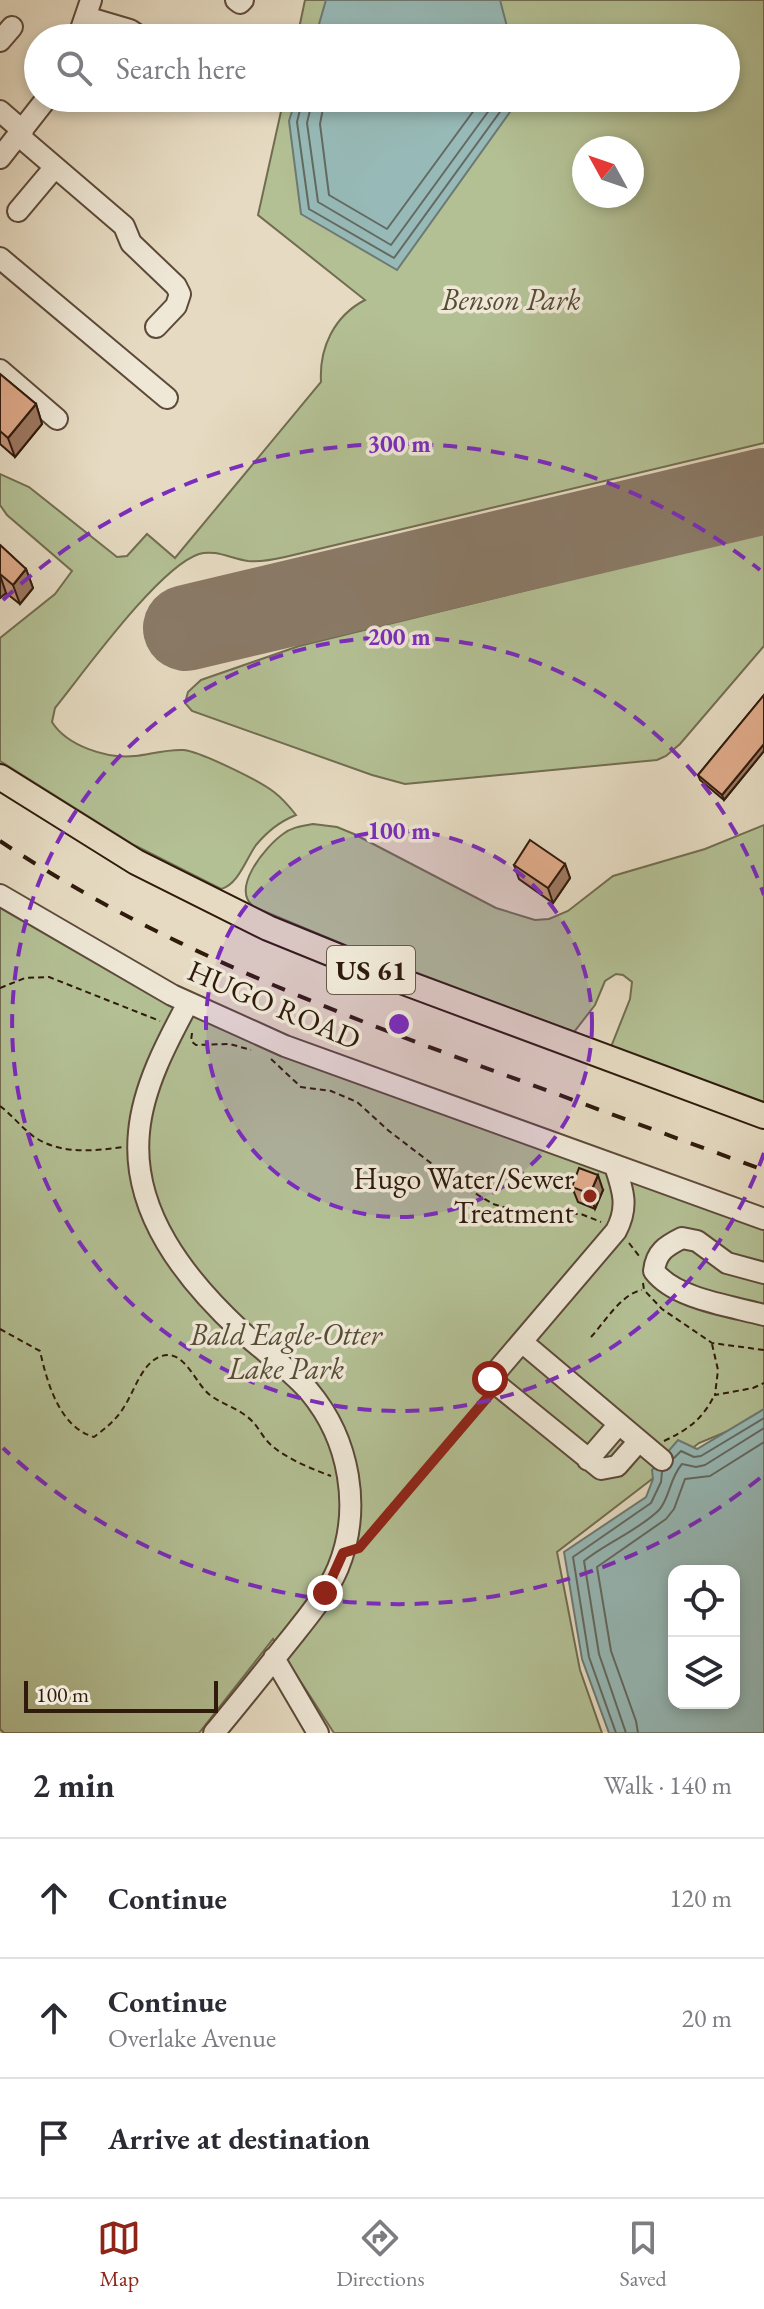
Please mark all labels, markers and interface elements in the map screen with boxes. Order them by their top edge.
search box [24,24,740,112]
icon: search [52,46,96,90]
text: Search here [116,49,246,88]
north arrow [572,136,644,208]
park label: Benson Park [440,280,581,319]
text: 300 m [367,428,431,459]
text: 200 m [367,621,431,652]
text: 100 m [367,815,431,846]
road number: US 61 [327,946,415,994]
street label: HUGO ROAD [182,951,366,1058]
centre of rings [385,1010,413,1038]
place label: Hugo Water/Sewer Treatment [353,1159,575,1232]
marker: Hugo Water/Sewer Treatment [581,1187,599,1205]
park label: Bald Eagle-Otter Lake Park [189,1315,384,1388]
route start [472,1361,508,1397]
map controls [668,1565,740,1709]
button: locate [668,1565,740,1637]
route end [307,1575,343,1611]
button: layers [668,1637,740,1709]
scale bar [24,1677,218,1713]
text: 100 m [36,1680,89,1709]
text: 2 min [32,1763,115,1807]
text: Walk · 140 m [604,1768,732,1802]
icon: ahead [32,1876,76,1920]
text: Continue [108,1879,227,1918]
text: 120 m [669,1881,732,1915]
text: Continue [108,1982,227,2021]
icon: ahead [32,1996,76,2040]
text: 20 m [682,2001,732,2035]
text: Overlake Avenue [108,2021,276,2055]
icon: arrive [32,2116,76,2160]
text: Arrive at destination [108,2119,370,2158]
tab: Map [97,2216,141,2293]
tab: Directions [336,2216,425,2293]
tab: Saved [619,2216,667,2293]

